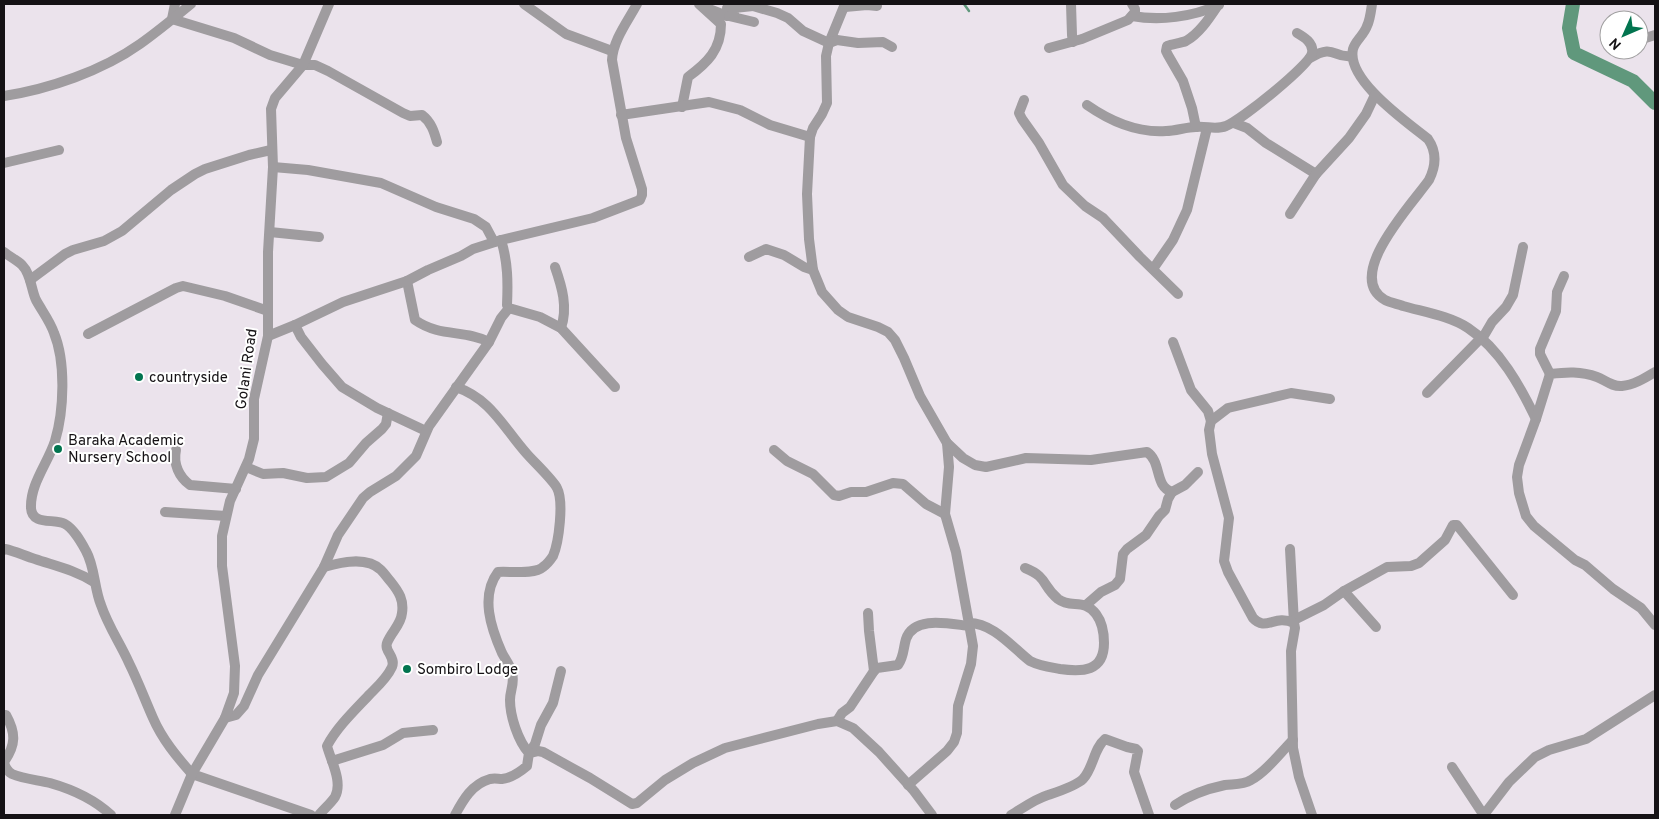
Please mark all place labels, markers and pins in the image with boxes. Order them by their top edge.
place label: countryside [149,369,228,388]
marker: countryside [133,371,145,383]
place label: Baraka Academic Nursery School [68,432,184,468]
marker: Baraka Academic Nursery School [52,443,64,455]
place label: Sombiro Lodge [417,661,518,680]
marker: Sombiro Lodge [401,663,413,675]

